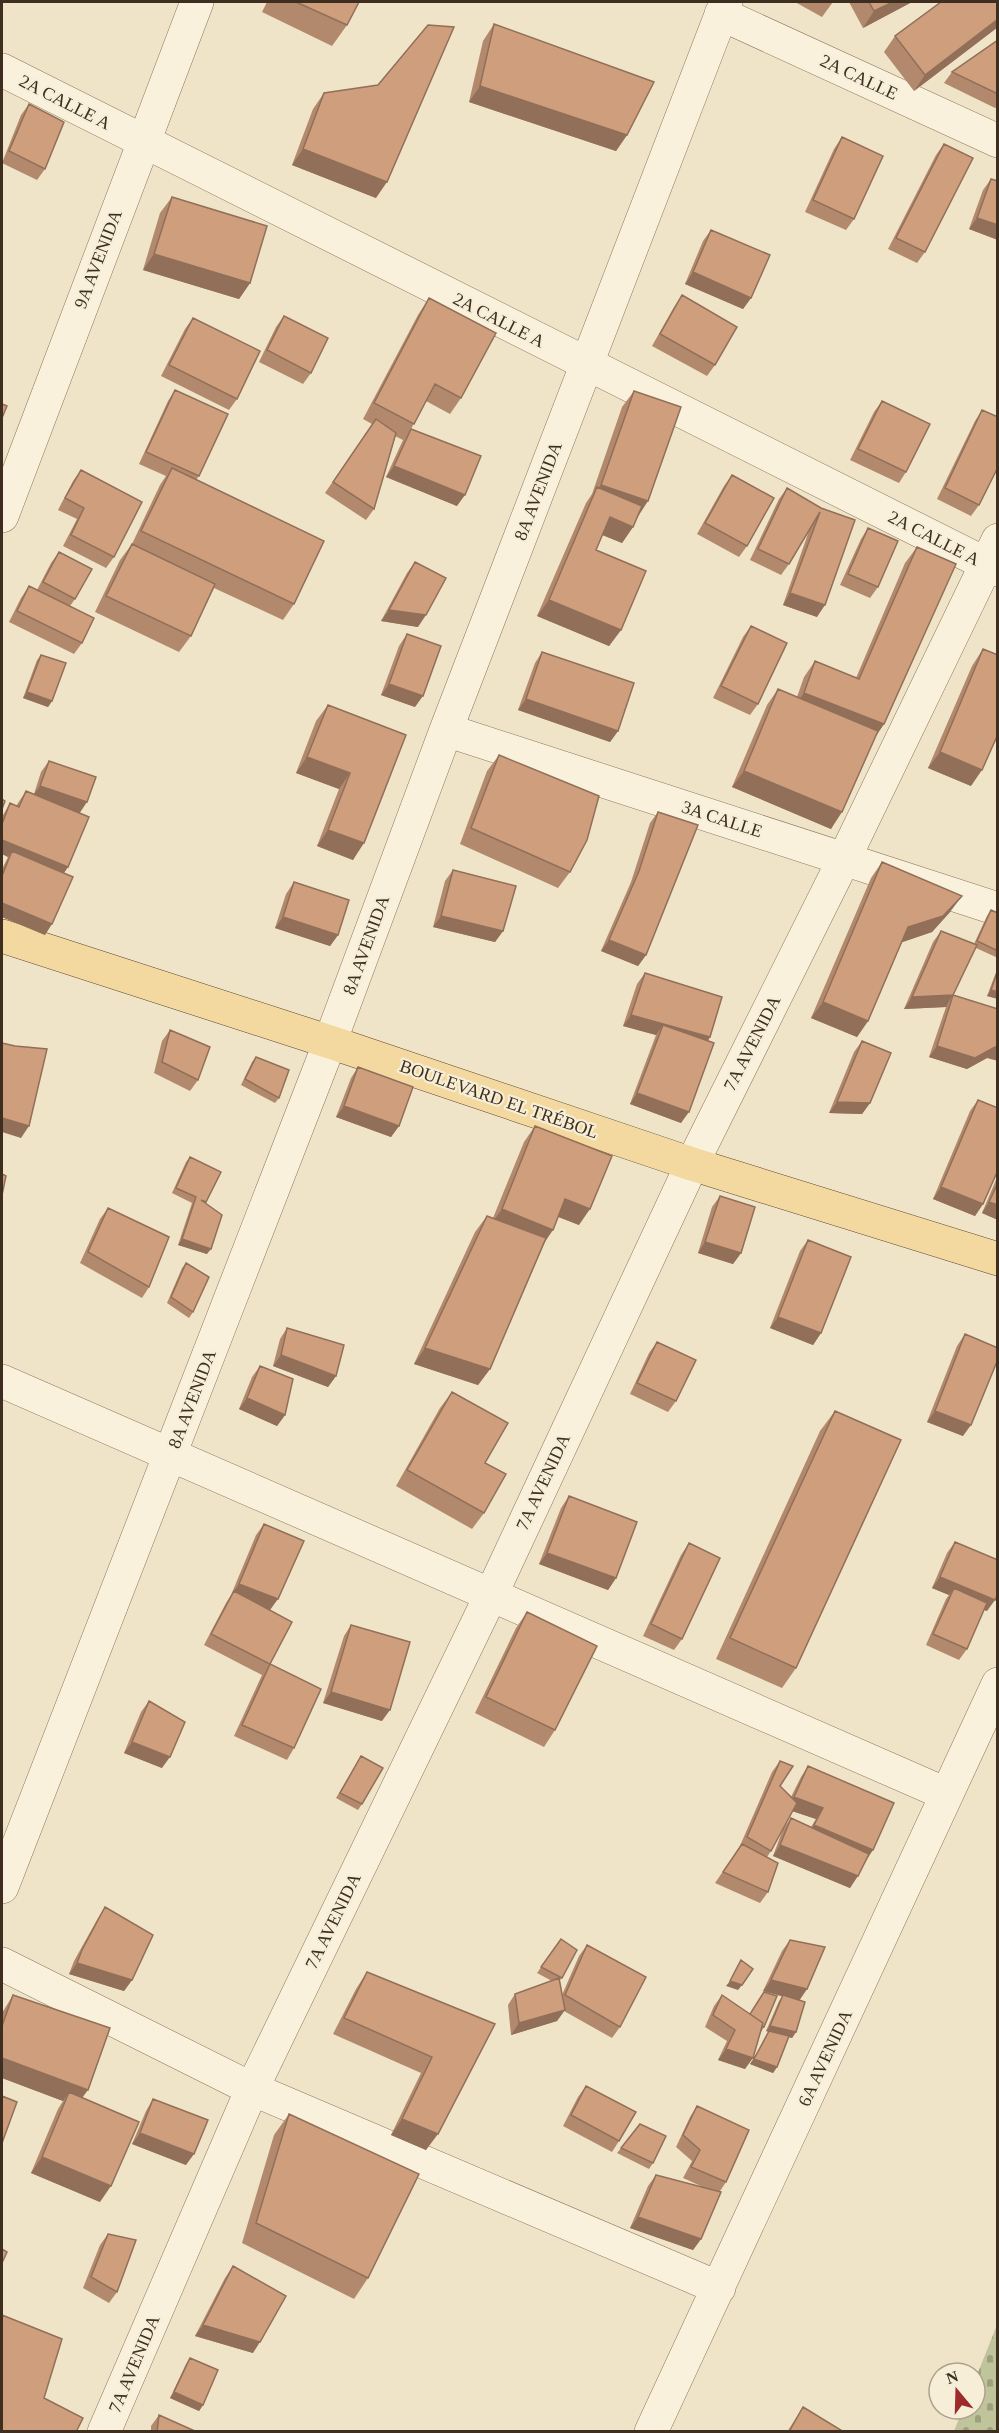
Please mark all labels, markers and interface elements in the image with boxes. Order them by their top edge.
street label: 2A CALLE [817,50,901,104]
street label: 2A CALLE A [16,70,114,134]
street label: 9A AVENIDA [70,207,126,311]
street label: 2A CALLE A [450,288,548,352]
street label: 8A AVENIDA [510,439,566,543]
street label: 2A CALLE A [885,506,983,570]
street label: 3A CALLE [679,797,765,841]
street label: 8A AVENIDA [339,893,393,997]
street label: 7A AVENIDA [719,992,785,1094]
street label: BOULEVARD EL TRÉBOL [397,1055,601,1142]
street label: 8A AVENIDA [164,1347,220,1451]
street label: 7A AVENIDA [512,1431,574,1533]
street label: 7A AVENIDA [301,1870,365,1972]
street label: 6A AVENIDA [794,2007,856,2109]
street label: 7A AVENIDA [104,2312,164,2416]
north arrow [927,2361,987,2421]
text: N [944,2367,961,2387]

